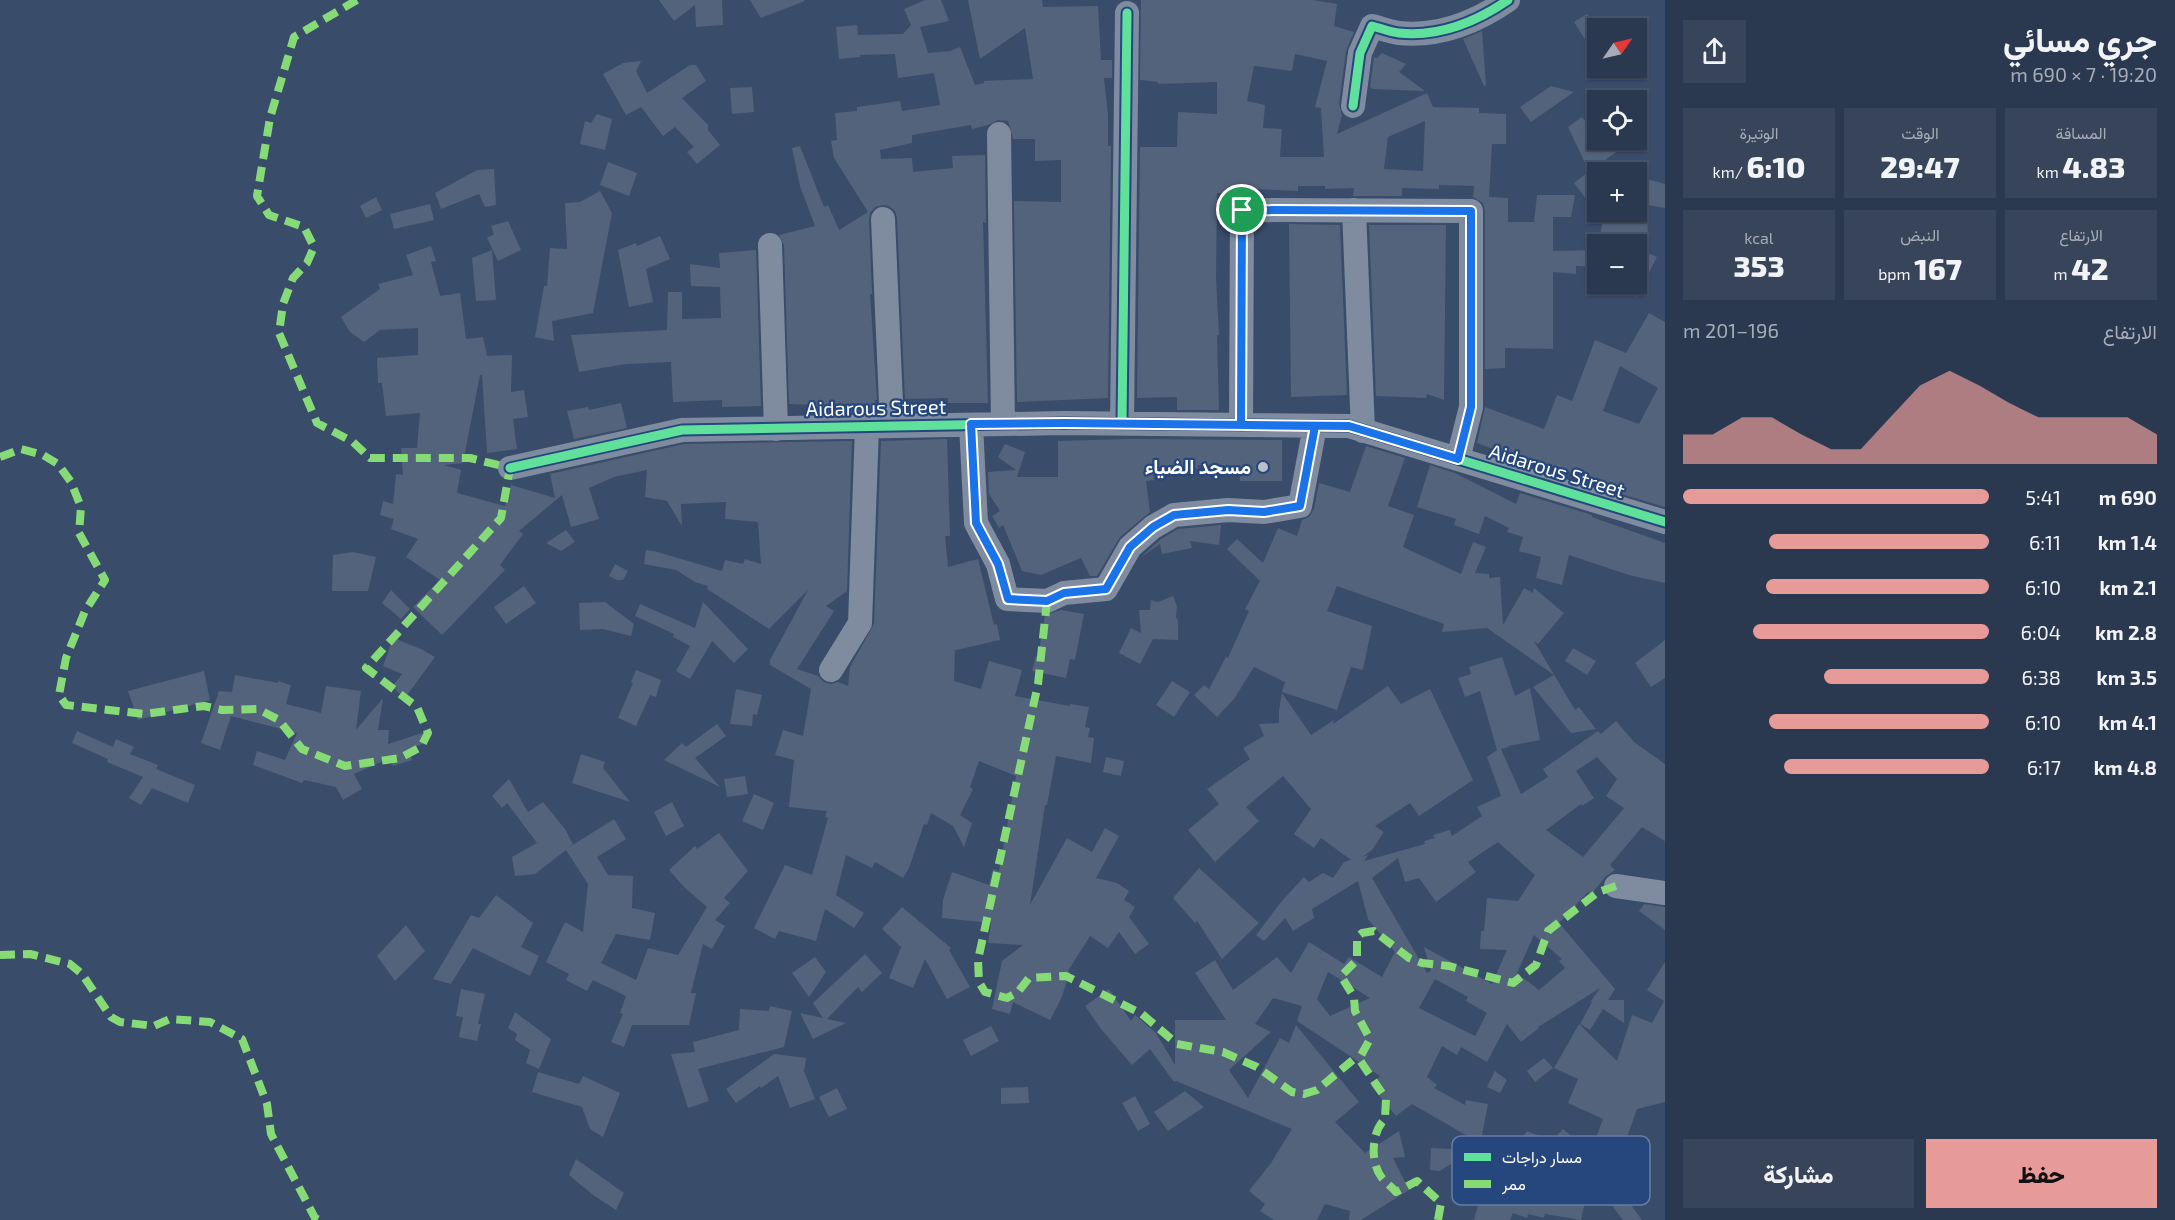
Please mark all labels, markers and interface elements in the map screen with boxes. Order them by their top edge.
north arrow [1587,18,1647,78]
map controls [1587,18,1647,294]
text: جري مسائي [2003,19,2157,59]
button: share [1683,20,1746,83]
text: 19:20 · 7 × 690 m [2010,62,2157,86]
button: locate [1587,90,1647,150]
text: الوتيرة [1739,123,1779,142]
text: الوقت [1901,123,1939,142]
text: المسافة [2056,123,2106,142]
text: 6:10 [1747,148,1805,184]
text: 29:47 [1880,148,1960,184]
text: 4.83 [2062,148,2125,184]
button: + [1587,162,1647,222]
text: /km [1713,162,1747,181]
text: km [2037,162,2062,181]
pin [1216,184,1267,235]
icon: arrive [1225,193,1258,226]
text: النبض [1900,225,1940,244]
text: الارتفاع [2059,225,2103,244]
text: kcal [1744,228,1774,247]
button: − [1587,234,1647,294]
text: 353 [1733,247,1785,283]
text: 167 [1914,250,1962,286]
text: 42 [2071,250,2108,286]
text: bpm [1878,264,1914,283]
text: m [2054,264,2071,283]
text: 196–201 m [1683,318,1779,342]
text: الارتفاع [2103,319,2157,343]
street label: Aidarous Street [806,394,947,420]
street label: Aidarous Street [1487,438,1628,502]
place label: مسجد الضياء [1145,454,1251,479]
marker: مسجد الضياء [1256,460,1270,474]
text: 5:41 [2025,485,2061,509]
text: 690 m [2099,485,2157,509]
text: 6:11 [2029,530,2061,554]
text: 1.4 km [2098,530,2157,554]
text: 6:10 [2025,575,2061,599]
text: 2.1 km [2100,575,2157,599]
text: 6:04 [2020,620,2061,644]
text: 2.8 km [2095,620,2157,644]
text: 6:38 [2022,665,2061,689]
text: 3.5 km [2097,665,2157,689]
text: 6:10 [2025,710,2061,734]
text: 4.1 km [2098,710,2157,734]
text: 6:17 [2027,755,2061,779]
text: 4.8 km [2094,755,2157,779]
legend [1452,1136,1650,1205]
button: مشاركة [1683,1139,1914,1208]
button: حفظ [1926,1139,2157,1208]
text: مسار دراجات [1502,1147,1582,1168]
text: ممر [1501,1174,1526,1195]

